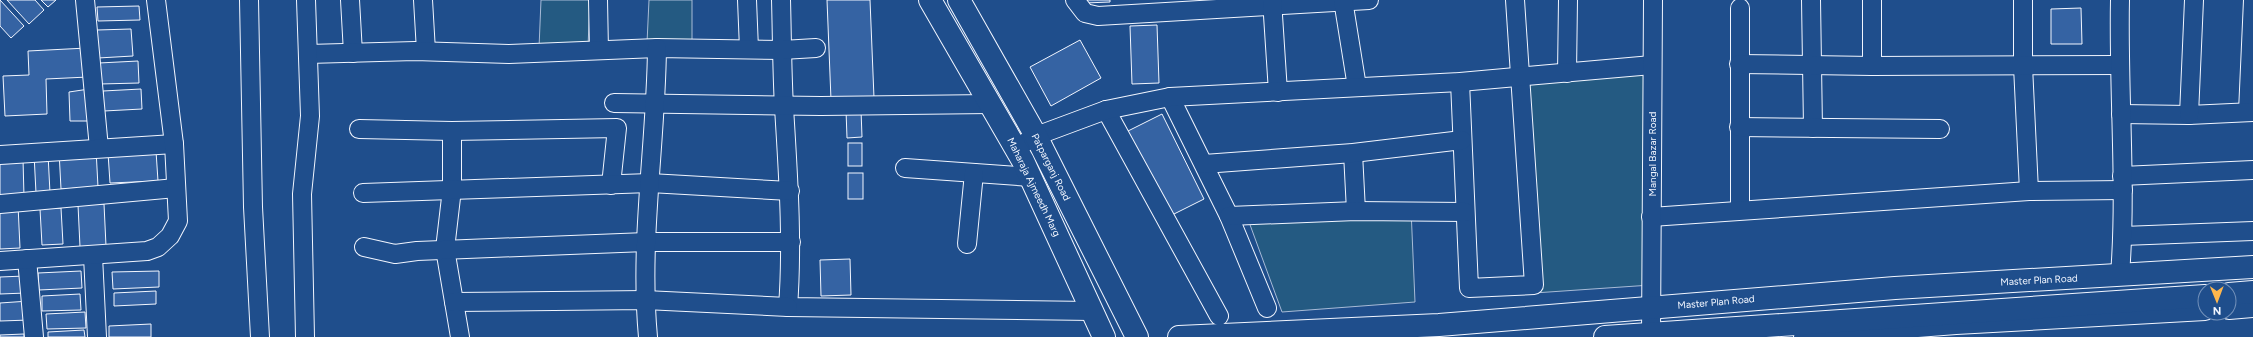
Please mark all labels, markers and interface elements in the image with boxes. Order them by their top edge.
street label: Mangal Bazar Road [1646,111,1659,196]
street label: Patparganj Road [1028,131,1074,203]
street label: Maharaja Ajmeedh Marg [1004,135,1064,239]
street label: Master Plan Road [2000,271,2078,289]
north arrow [2197,281,2237,321]
street label: Master Plan Road [1677,292,1755,312]
text: N [2213,304,2222,317]

